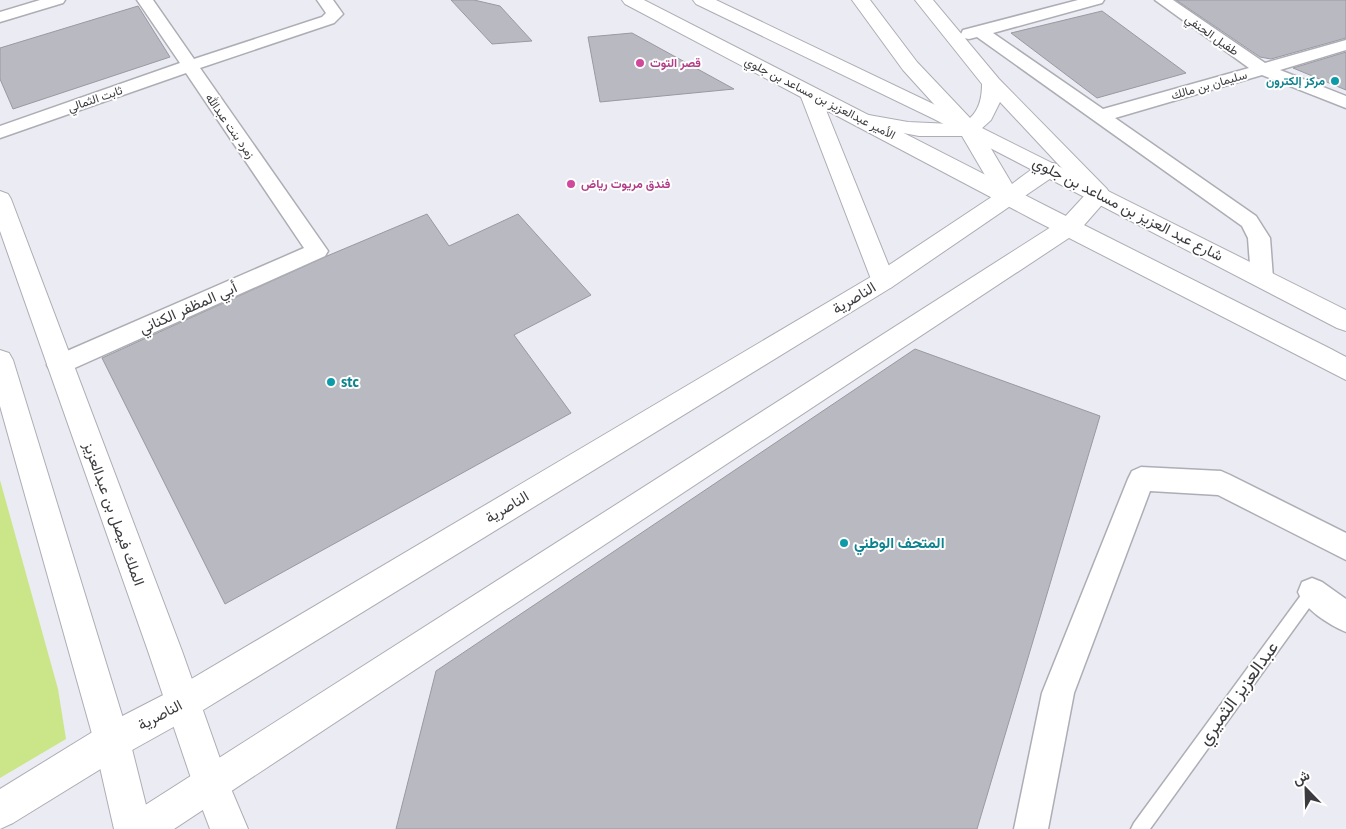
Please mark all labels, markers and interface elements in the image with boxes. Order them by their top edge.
street label: طفيل الحنفي [1181,11,1242,61]
street label: الأمير عبدالعزيز بن مساعد بن جلوي [741,53,898,145]
place label: قصر التوت [650,55,701,71]
marker: قصر التوت [634,57,646,69]
street label: سليمان بن مالك [1169,67,1249,103]
place label: مركز إلكترون [1266,73,1325,89]
marker: مركز إلكترون [1329,75,1341,87]
street label: ثابت الثمالي [66,82,125,118]
street label: زمرد بنت عبدالله [202,90,258,162]
street label: شارع عبد العزيز بن مساعد بن جلوي [1028,152,1227,269]
place label: فندق مريوت رياض [581,176,671,192]
marker: فندق مريوت رياض [565,178,577,190]
street label: أبي المظفر الكناني [136,277,242,341]
street label: الناصرية [828,277,879,318]
place label: stc [341,372,359,391]
marker: stc [325,376,337,388]
street label: الملك فيصل بن عبدالعزيز [78,438,149,589]
street label: الناصرية [481,486,532,527]
place label: المتحف الوطني [854,533,945,556]
marker: المتحف الوطني [838,537,850,549]
street label: عبدالعزيز الثميري [1192,636,1286,751]
street label: الناصرية [134,695,185,734]
north arrow [1281,764,1331,814]
text: ش [1290,765,1312,789]

